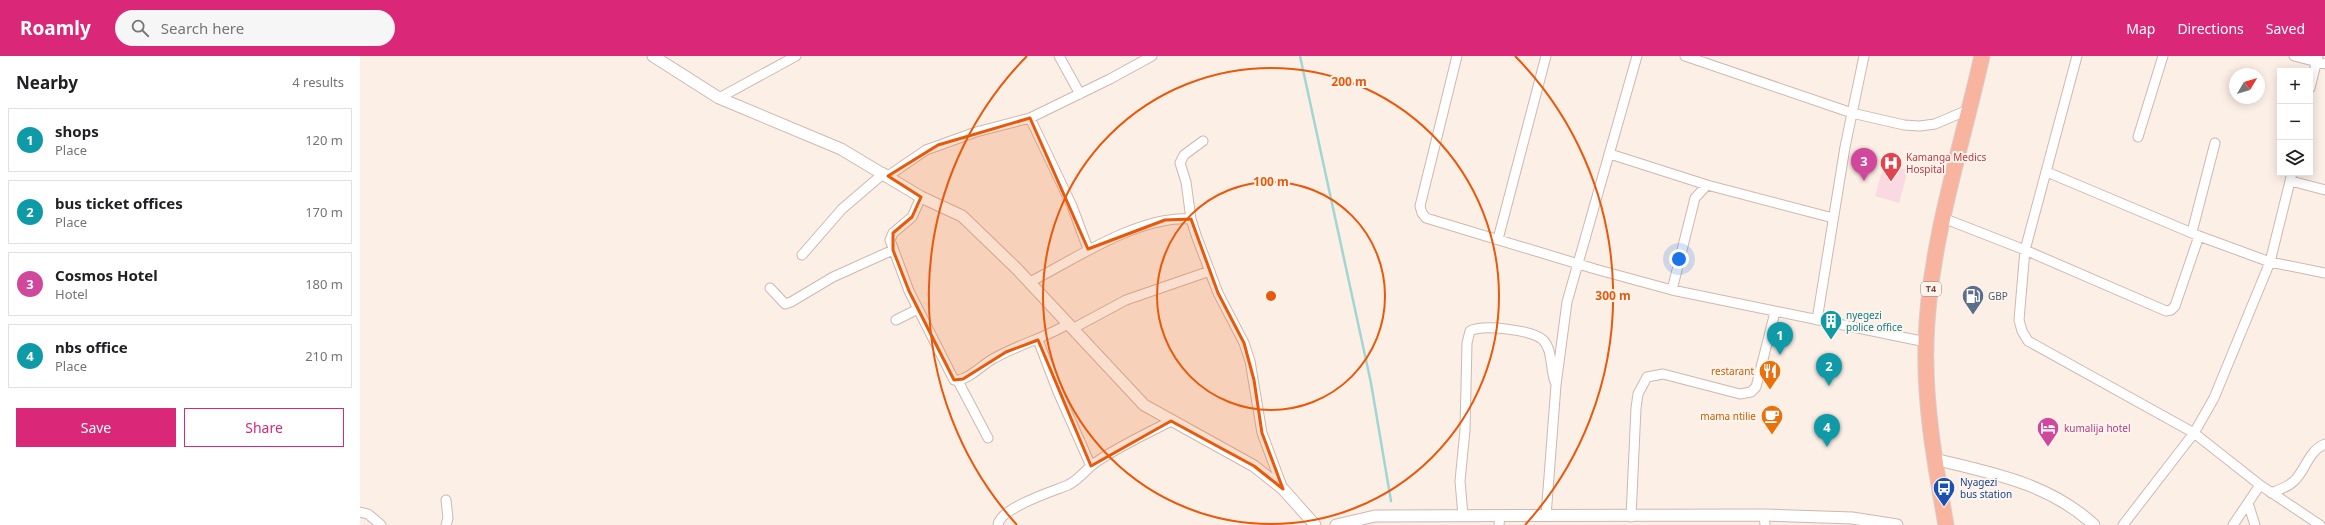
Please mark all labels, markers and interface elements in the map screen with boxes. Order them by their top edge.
search box [115,10,395,46]
text: Roamly [20,15,91,41]
icon: search [129,17,151,39]
text: Search here [161,18,244,38]
text: Map [2126,19,2155,38]
text: Directions [2177,19,2244,38]
text: Saved [2266,19,2305,38]
north arrow [2229,68,2265,104]
map controls [2277,68,2313,176]
button: + [2277,68,2313,104]
text: Nearby [16,71,78,94]
text: 4 results [292,73,344,91]
text: 200 m [1331,73,1367,90]
button: − [2277,104,2313,140]
text: shops [55,121,99,141]
text: 1 [26,131,34,149]
text: 120 m [305,131,343,149]
button: layers [2277,140,2313,176]
text: Place [55,141,87,159]
pin: 3 [1851,148,1877,181]
hospital icon: Kamanga Medics Hospital [1878,150,1904,183]
place label: Kamanga Medics Hospital [1906,150,1987,176]
text: 100 m [1253,173,1289,190]
text: bus ticket offices [55,193,183,213]
text: 2 [26,203,34,221]
text: 170 m [305,203,343,221]
text: Place [55,213,87,231]
your location [1669,249,1689,269]
text: Cosmos Hotel [55,265,158,285]
text: 3 [26,275,34,293]
text: 180 m [305,275,343,293]
road number: T4 [1921,282,1941,296]
fuel station icon: GBP [1960,283,1986,316]
text: Hotel [55,285,88,303]
text: 300 m [1595,287,1631,304]
centre of rings [1264,289,1278,303]
place label: GBP [1988,289,2008,303]
building icon: nyegezi police office [1818,308,1844,341]
place label: nyegezi police office [1846,308,1903,334]
pin: 1 [1767,322,1793,355]
text: nbs office [55,337,128,357]
text: 4 [26,347,34,365]
text: 210 m [305,347,343,365]
pin: 2 [1816,353,1842,386]
text: Place [55,357,87,375]
restaurant icon: restarant [1757,358,1783,391]
place label: restarant [1711,364,1754,378]
cafe icon: mama ntilie [1759,403,1785,436]
button: Save [16,408,176,447]
button: Share [184,408,344,447]
place label: mama ntilie [1700,409,1756,423]
pin: 4 [1814,414,1840,447]
hotel icon: kumalija hotel [2035,415,2061,448]
place label: kumalija hotel [2064,421,2131,435]
bus stop icon: Nyagezi bus station [1931,475,1957,508]
place label: Nyagezi bus station [1960,475,2012,501]

